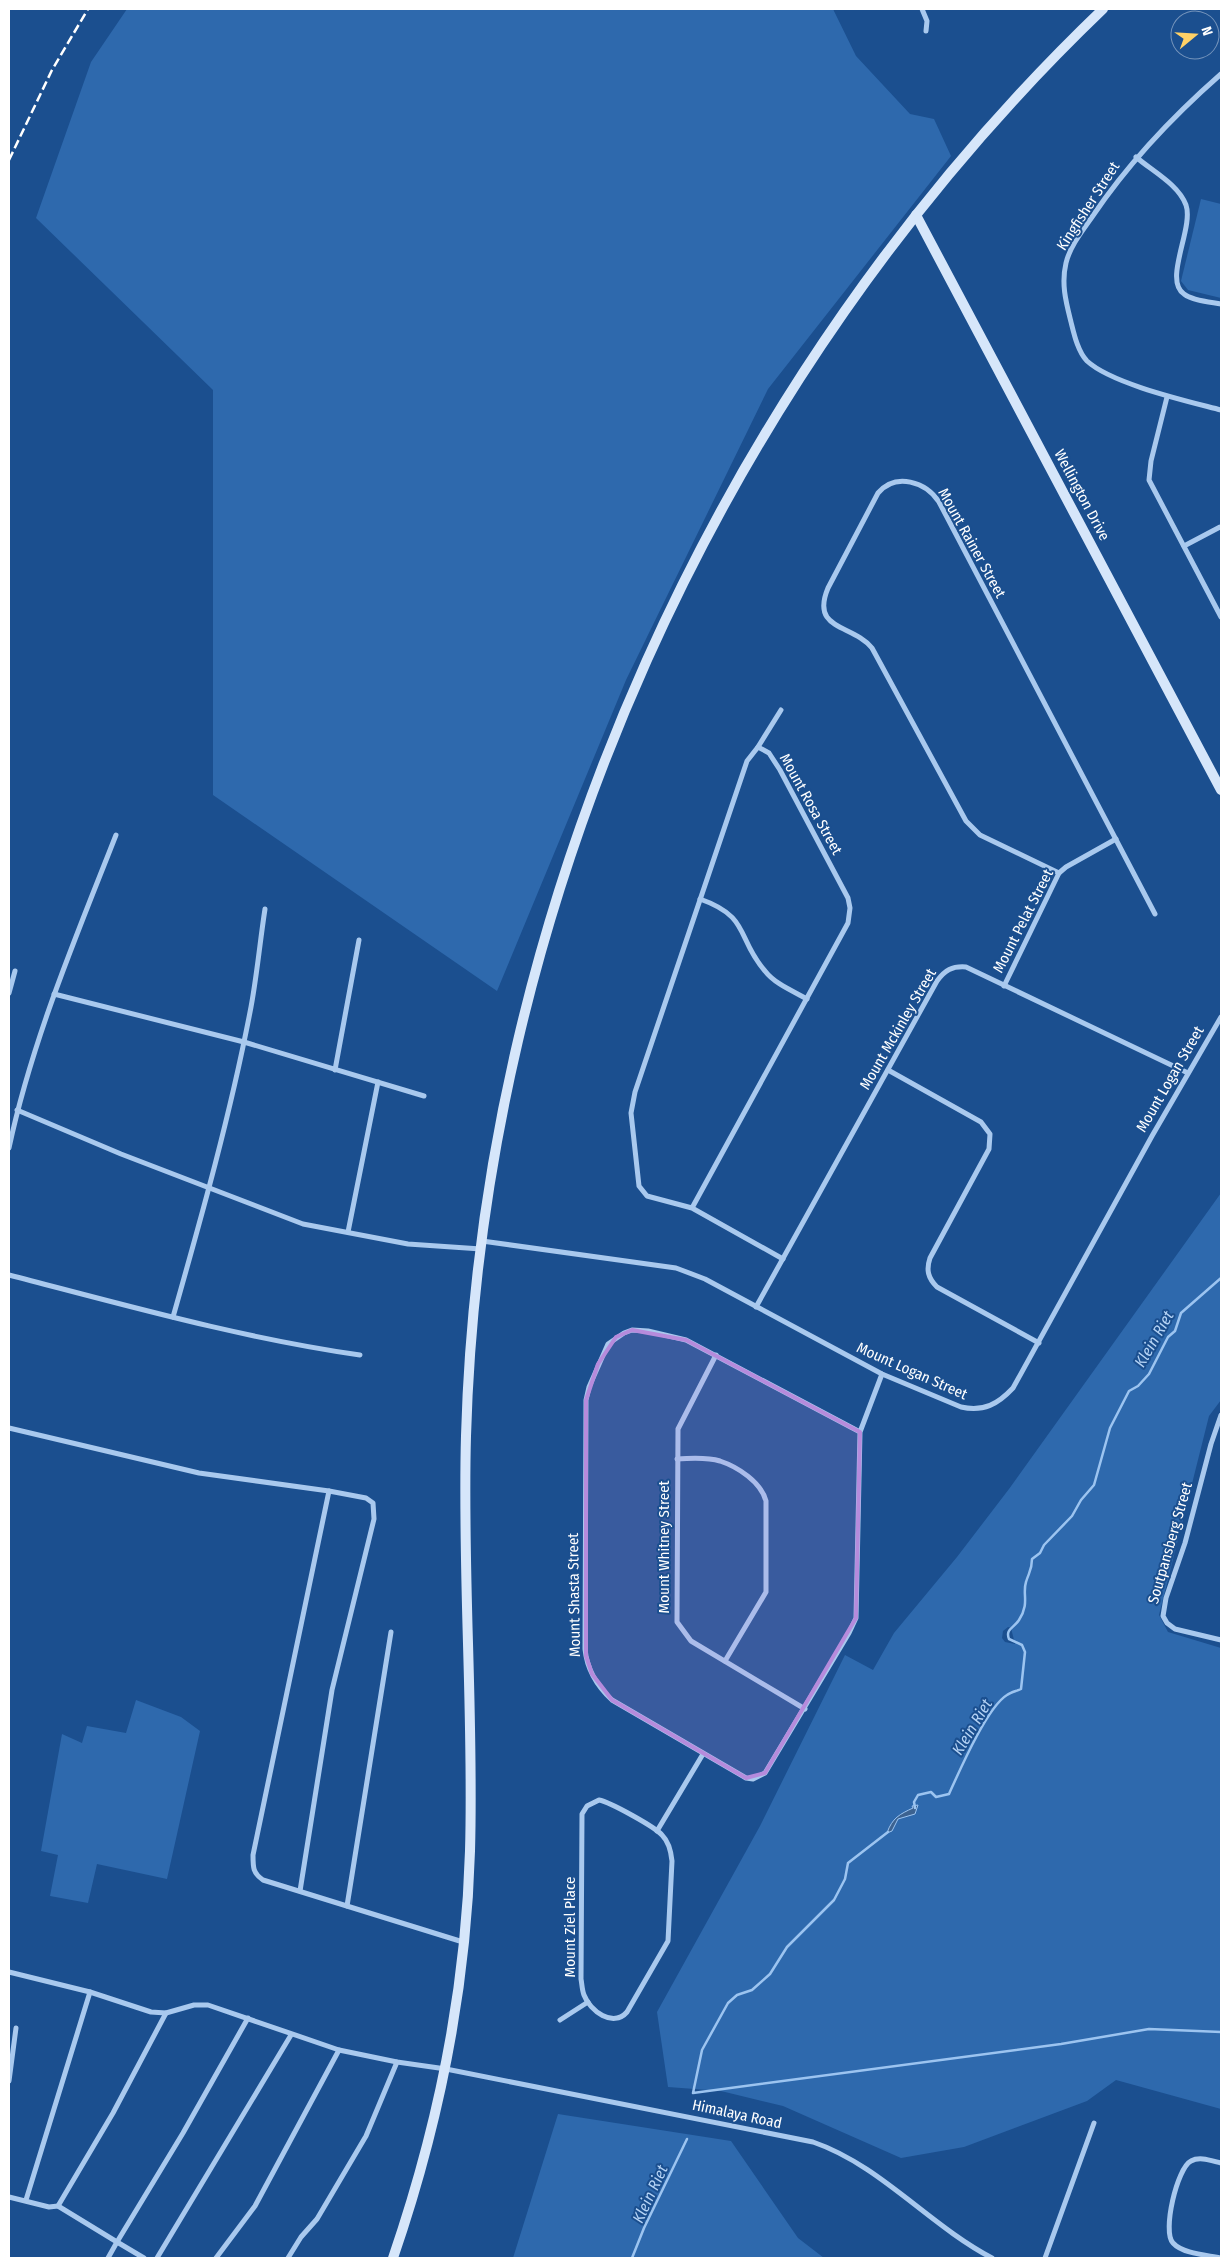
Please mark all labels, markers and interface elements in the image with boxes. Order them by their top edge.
north arrow [1170,10,1220,60]
text: N [1198,25,1216,38]
street label: Kingfisher Street [1053,158,1123,254]
street label: Wellington Drive [1050,446,1114,544]
street label: Mount Rainer Street [934,485,1010,601]
street label: Mount Rosa Street [776,750,846,858]
street label: Mount Pelat Street [989,866,1057,976]
street label: Mount Mckinley Street [856,965,940,1093]
street label: Mount Logan Street [1132,1023,1208,1135]
water label: Klein Riet [1130,1307,1178,1371]
street label: Mount Logan Street [854,1339,970,1404]
street label: Mount Whitney Street [655,1480,673,1613]
street label: Soutpansberg Street [1144,1480,1196,1606]
street label: Mount Shasta Street [564,1533,584,1657]
water label: Klein Riet [948,1695,996,1758]
street label: Mount Ziel Place [561,1877,579,1977]
street label: Himalaya Road [691,2096,783,2132]
water label: Klein Riet [628,2161,672,2226]

